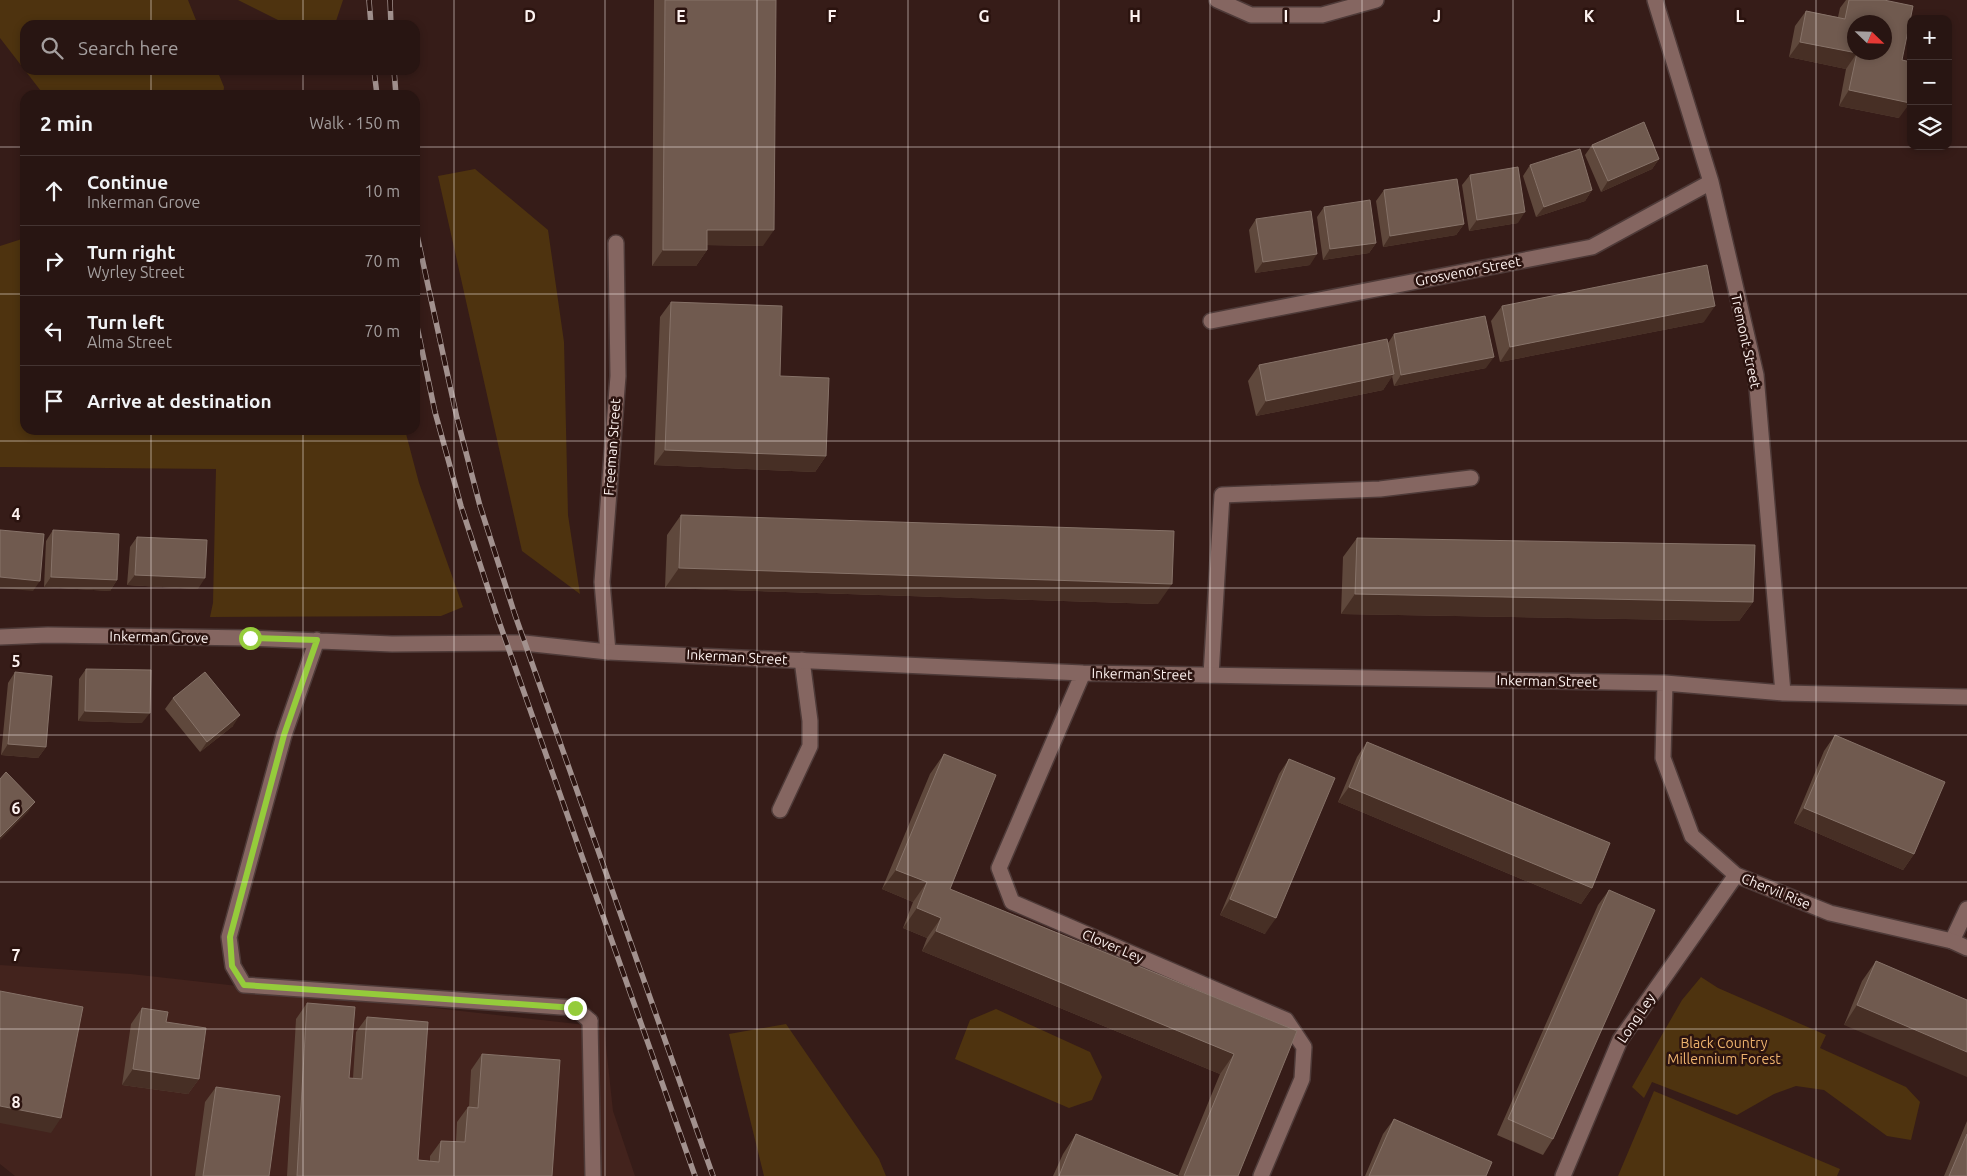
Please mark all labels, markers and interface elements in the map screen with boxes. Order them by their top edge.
text: D [524,7,536,25]
text: E [676,7,686,25]
text: F [828,7,837,25]
text: G [978,7,990,25]
text: H [1129,7,1141,25]
text: I [1284,7,1288,25]
text: J [1433,7,1441,25]
text: K [1584,7,1595,25]
text: L [1736,7,1745,25]
north arrow [1847,15,1892,60]
map controls [1907,15,1952,150]
button: + [1907,15,1952,60]
search box [20,20,420,75]
icon: search [38,34,66,62]
text: Search here [78,37,178,59]
button: − [1907,60,1952,105]
button: layers [1907,105,1952,150]
text: 2 min [40,111,93,135]
text: Walk · 150 m [309,114,400,132]
text: Continue [87,171,168,193]
icon: ahead [40,177,68,205]
text: 10 m [364,182,400,200]
text: Inkerman Grove [87,193,200,211]
text: Turn right [87,241,175,263]
icon: right [40,247,68,275]
text: 70 m [364,252,400,270]
street label: Grosvenor Street [1414,253,1523,289]
text: Wyrley Street [87,263,185,281]
street label: Tremont Street [1728,292,1764,390]
text: Turn left [87,311,165,333]
icon: left [40,317,68,345]
text: 70 m [364,322,400,340]
text: Alma Street [87,333,172,351]
icon: arrive [40,387,68,415]
text: Arrive at destination [87,390,272,412]
street label: Freeman Street [601,397,623,496]
text: 4 [11,505,21,523]
route start [239,627,262,650]
street label: Inkerman Grove [109,628,209,646]
street label: Inkerman Street [686,646,788,668]
text: 5 [11,652,21,670]
street label: Inkerman Street [1091,665,1193,683]
street label: Inkerman Street [1496,672,1598,690]
text: 6 [11,799,21,817]
street label: Chervil Rise [1739,870,1813,912]
street label: Clover Ley [1080,926,1146,966]
text: 7 [11,946,21,964]
street label: Long Ley [1614,990,1658,1046]
route end [564,997,587,1020]
park label: Black Country Millennium Forest [1667,1035,1781,1067]
text: 8 [11,1093,21,1111]

